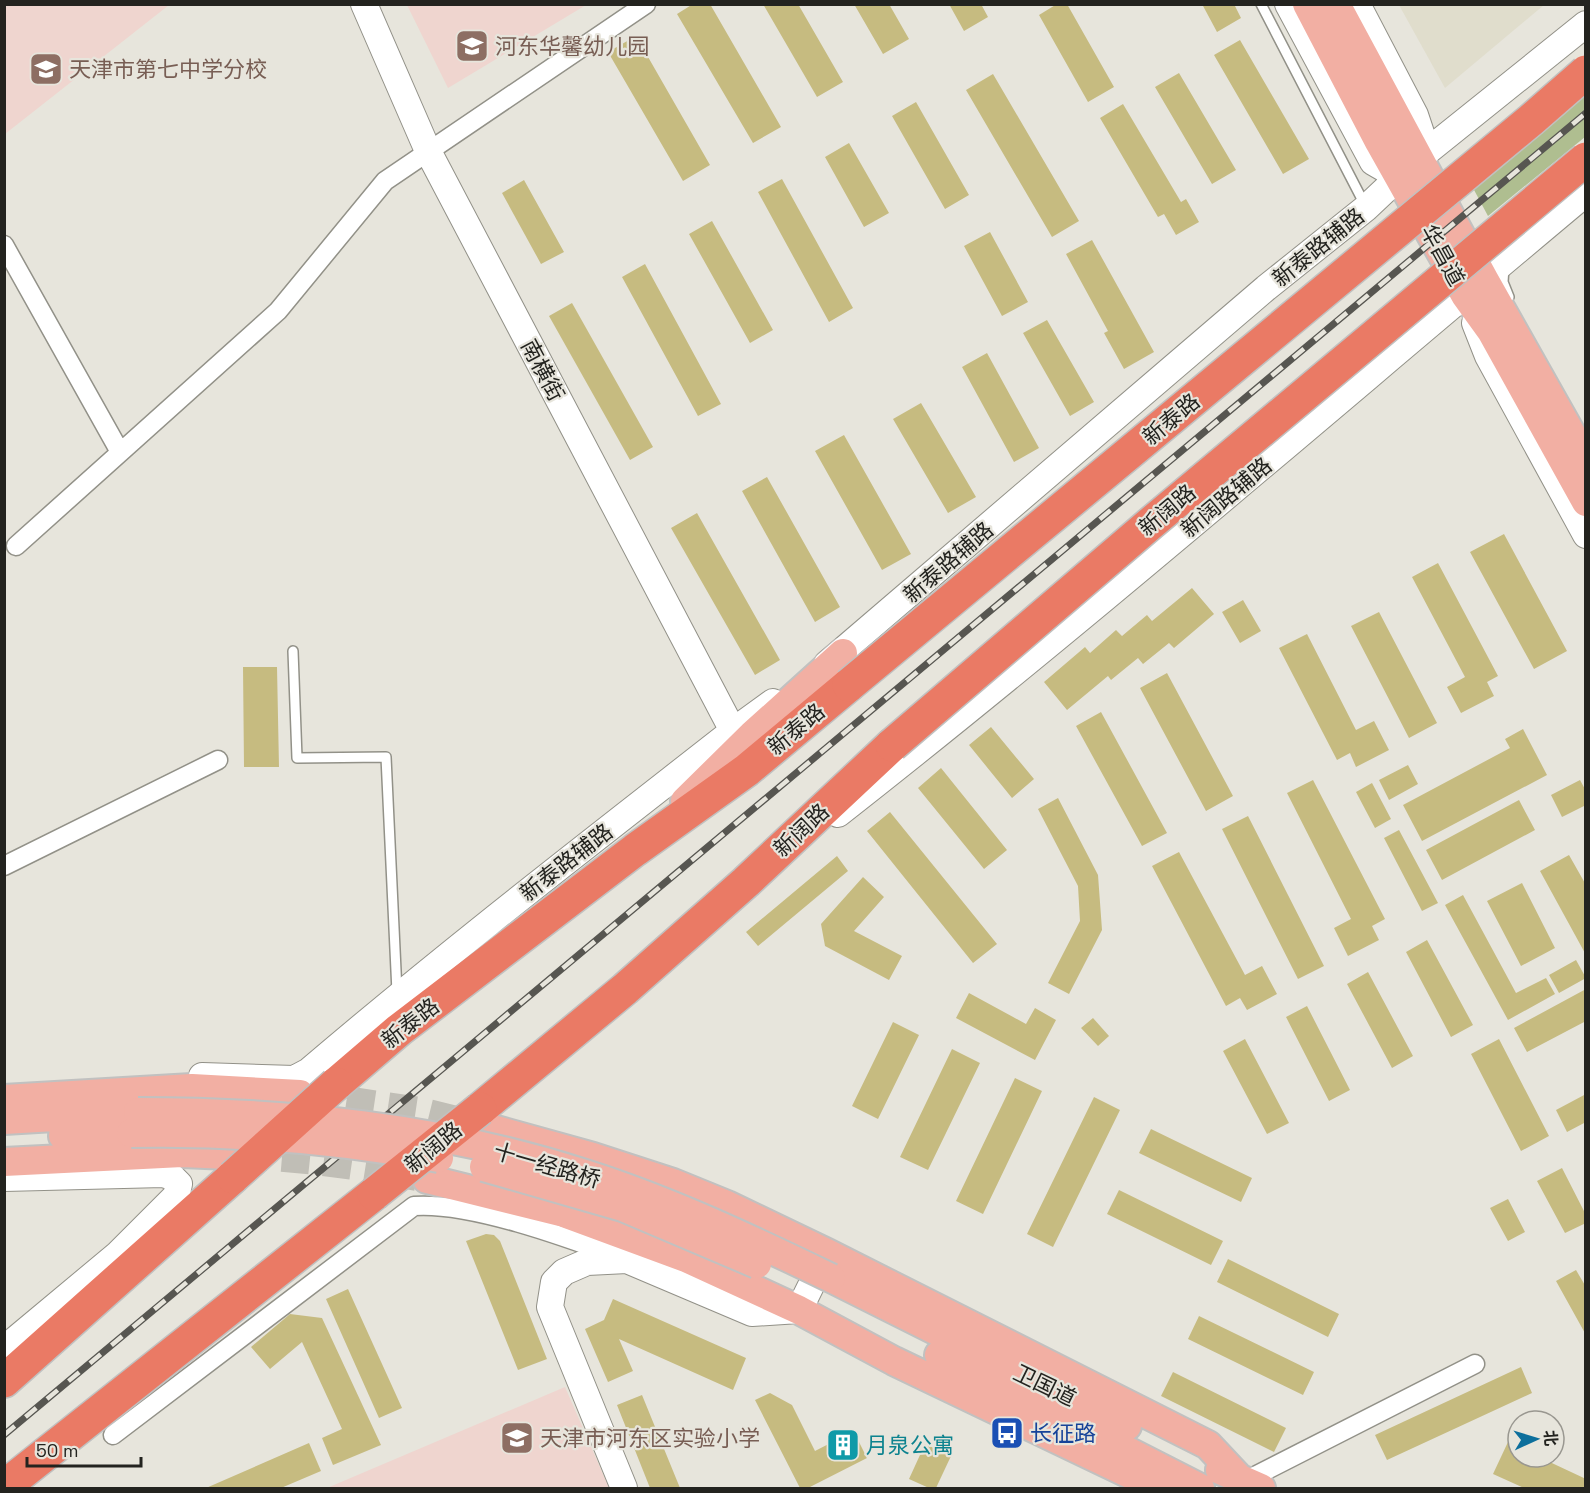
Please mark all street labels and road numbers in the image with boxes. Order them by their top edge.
street label: 新泰路辅路 [1266,202,1370,292]
street label: 华昌道 [1415,219,1471,291]
street label: 南横街 [515,334,571,406]
street label: 新泰路 [1137,387,1205,451]
street label: 新阔路辅路 [1175,451,1277,543]
street label: 新阔路 [1133,478,1201,542]
street label: 新泰路辅路 [897,515,999,609]
street label: 新泰路 [762,697,830,761]
street label: 新阔路 [767,797,835,863]
street label: 新泰路辅路 [514,817,618,907]
street label: 新泰路 [375,992,445,1054]
street label: 新阔路 [399,1115,467,1179]
street label: 十一经路桥 [490,1136,604,1194]
street label: 卫国道 [1009,1358,1081,1412]

